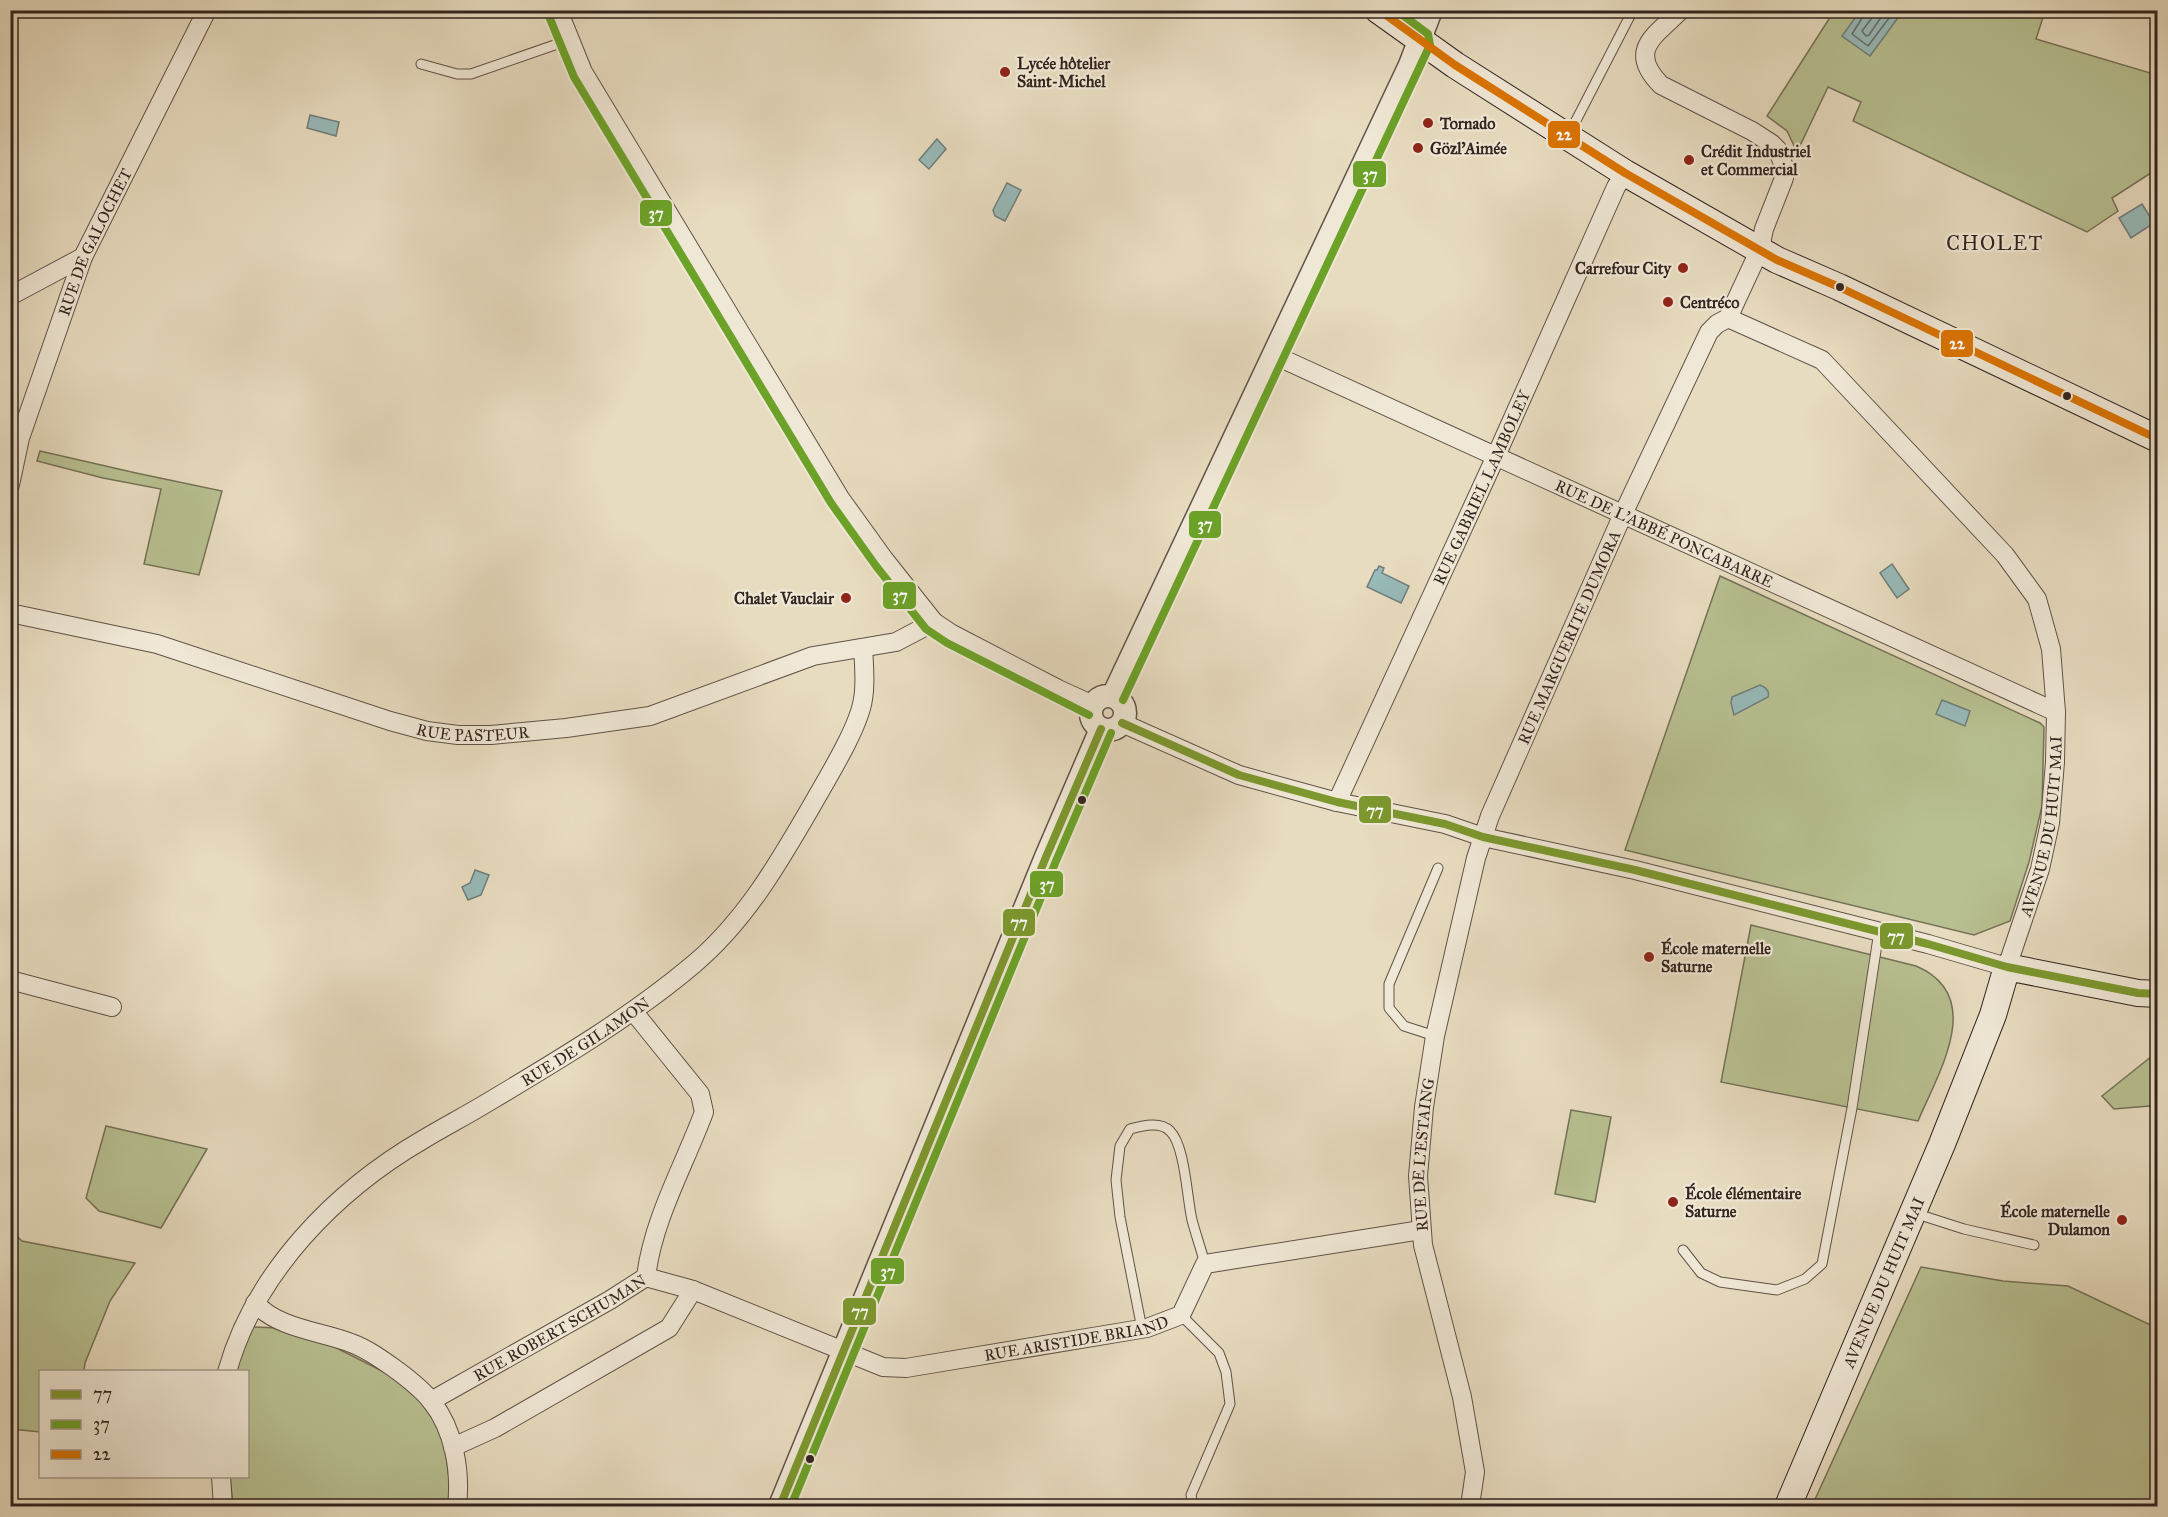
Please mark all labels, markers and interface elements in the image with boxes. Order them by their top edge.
place label: Lycée hôtelier Saint-Michel [1017,54,1111,91]
marker: Lycée hôtelier Saint-Michel [998,65,1012,79]
place label: Tornado [1439,114,1495,133]
marker: Tornado [1421,116,1435,130]
line badge: 22 [1547,120,1581,149]
text: 22 [1556,125,1573,144]
place label: Gözl'Aimée [1430,139,1507,158]
marker: Gözl'Aimée [1411,141,1425,155]
place label: Crédit Industriel et Commercial [1701,142,1811,179]
marker: Crédit Industriel et Commercial [1682,153,1696,167]
line badge: 37 [1352,160,1387,188]
street label: RUE DE GALOCHET [54,165,135,318]
text: 37 [1363,165,1378,185]
line badge: 37 [639,199,673,227]
text: 37 [649,204,664,224]
district label: CHOLET [1946,231,2044,255]
place label: Carrefour City [1575,259,1673,279]
marker: Carrefour City [1676,261,1690,275]
unlabelled marker [1834,281,1846,293]
place label: Centréco [1680,293,1739,312]
marker: Centréco [1661,295,1675,309]
line badge: 22 [1940,329,1974,358]
text: 22 [1949,334,1966,353]
street label: RUE GABRIEL LAMBOLEY [1429,386,1534,588]
unlabelled marker [2061,390,2073,402]
street label: RUE DE L'ABBÉ PONCABARRE [1552,475,1776,591]
line badge: 37 [1188,510,1222,539]
text: 37 [1198,515,1213,535]
street label: RUE MARGUERITE DUMORA [1513,527,1624,747]
line badge: 37 [882,581,917,610]
text: 37 [893,586,908,606]
place label: Chalet Vauclair [734,589,835,608]
marker: Chalet Vauclair [839,591,853,605]
street label: RUE PASTEUR [414,719,531,745]
street label: AVENUE DU HUIT MAI [2015,736,2065,920]
unlabelled marker [1076,794,1088,806]
line badge: 77 [1358,795,1392,824]
text: 77 [1366,801,1384,820]
line badge: 37 [1029,870,1064,898]
text: 37 [1040,875,1055,895]
line badge: 77 [1002,908,1036,937]
text: 77 [1010,913,1028,932]
line badge: 77 [1879,922,1914,950]
text: 77 [1887,927,1905,946]
place label: École maternelle Saturne [1661,937,1771,976]
marker: École maternelle Saturne [1642,950,1656,964]
street label: RUE DE GILAMON [517,992,653,1090]
street label: RUE DE L'ESTAING [1408,1076,1438,1232]
place label: École élémentaire Saturne [1685,1182,1802,1221]
street label: AVENUE DU HUIT MAI [1838,1194,1928,1372]
marker: École élémentaire Saturne [1666,1195,1680,1209]
place label: École maternelle Dulamon [2000,1200,2110,1239]
marker: École maternelle Dulamon [2115,1213,2129,1227]
line badge: 37 [870,1257,905,1285]
text: 37 [881,1262,896,1282]
street label: RUE ROBERT SCHUMAN [470,1270,650,1385]
line badge: 77 [842,1297,877,1326]
text: 77 [851,1302,869,1321]
street label: RUE ARISTIDE BRIAND [983,1311,1171,1364]
legend [39,1370,249,1478]
text: 77 [93,1383,112,1405]
text: 37 [93,1413,110,1435]
text: 22 [93,1443,111,1465]
unlabelled marker [804,1453,816,1465]

